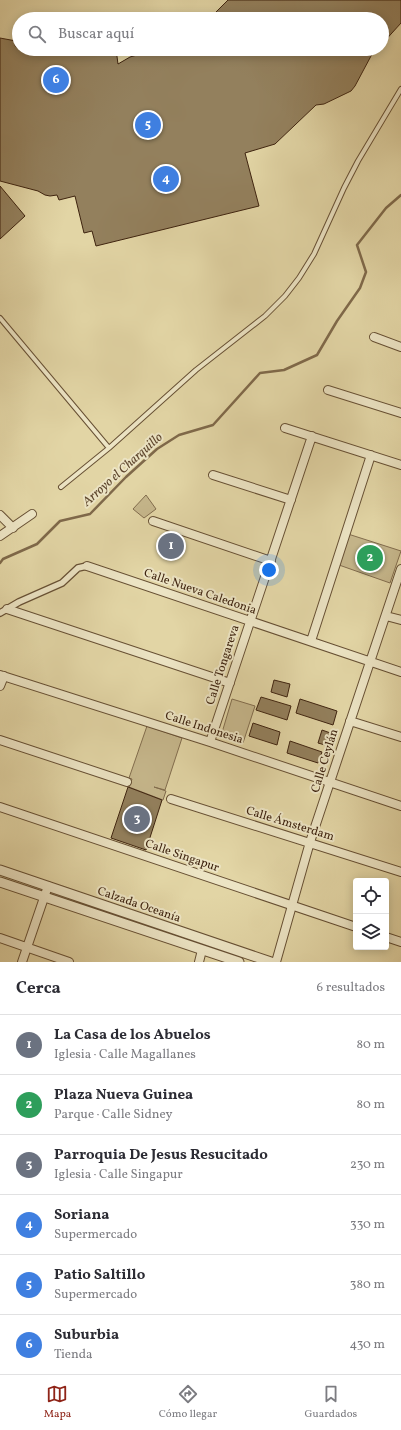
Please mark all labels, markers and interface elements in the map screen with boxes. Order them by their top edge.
search box [12,12,389,56]
icon: search [26,23,48,45]
text: Buscar aquí [58,24,134,45]
pin: 6 [43,65,69,95]
pin: 5 [135,110,161,140]
pin: 4 [153,164,179,194]
water label: Arroyo el Charquillo [78,429,167,512]
pin: 1 [158,531,184,561]
pin: 2 [357,543,383,573]
your location [259,560,279,580]
street label: Calle Nueva Caledonia [142,565,258,619]
street label: Calle Tongareva [202,623,244,707]
street label: Calle Indonesia [163,708,245,748]
street label: Calle Ceylán [308,727,342,795]
street label: Calle Ámsterdam [244,802,337,845]
pin: 3 [124,804,150,834]
street label: Calle Singapur [143,836,221,876]
map controls [353,878,389,950]
button: locate [353,878,389,914]
street label: Calzada Oceanía [95,883,183,927]
button: layers [353,914,389,950]
text: Cerca [16,977,61,1000]
text: 6 resultados [317,979,385,997]
text: La Casa de los Abuelos [54,1025,211,1046]
text: 1 [26,1036,32,1054]
text: 80 m [356,1036,385,1054]
text: Iglesia · Calle Magallanes [54,1046,196,1064]
text: Plaza Nueva Guinea [54,1085,193,1106]
text: 2 [26,1096,32,1114]
text: 80 m [356,1096,385,1114]
text: Parque · Calle Sidney [54,1106,173,1124]
text: Parroquia De Jesus Resucitado [54,1145,268,1166]
text: 3 [26,1156,32,1174]
text: 230 m [350,1156,385,1174]
text: Iglesia · Calle Singapur [54,1166,183,1184]
text: Soriana [54,1205,110,1226]
text: 4 [25,1216,33,1234]
text: 330 m [350,1216,385,1234]
text: Supermercado [54,1226,137,1244]
text: Patio Saltillo [54,1265,145,1286]
text: 5 [26,1276,32,1294]
text: 380 m [350,1276,385,1294]
text: Supermercado [54,1286,137,1304]
text: Suburbia [54,1325,119,1346]
text: 6 [25,1336,33,1354]
text: 430 m [349,1336,385,1354]
text: Tienda [54,1346,93,1364]
tab: Mapa [44,1383,71,1422]
tab: Cómo llegar [159,1383,217,1422]
tab: Guardados [304,1383,357,1422]

